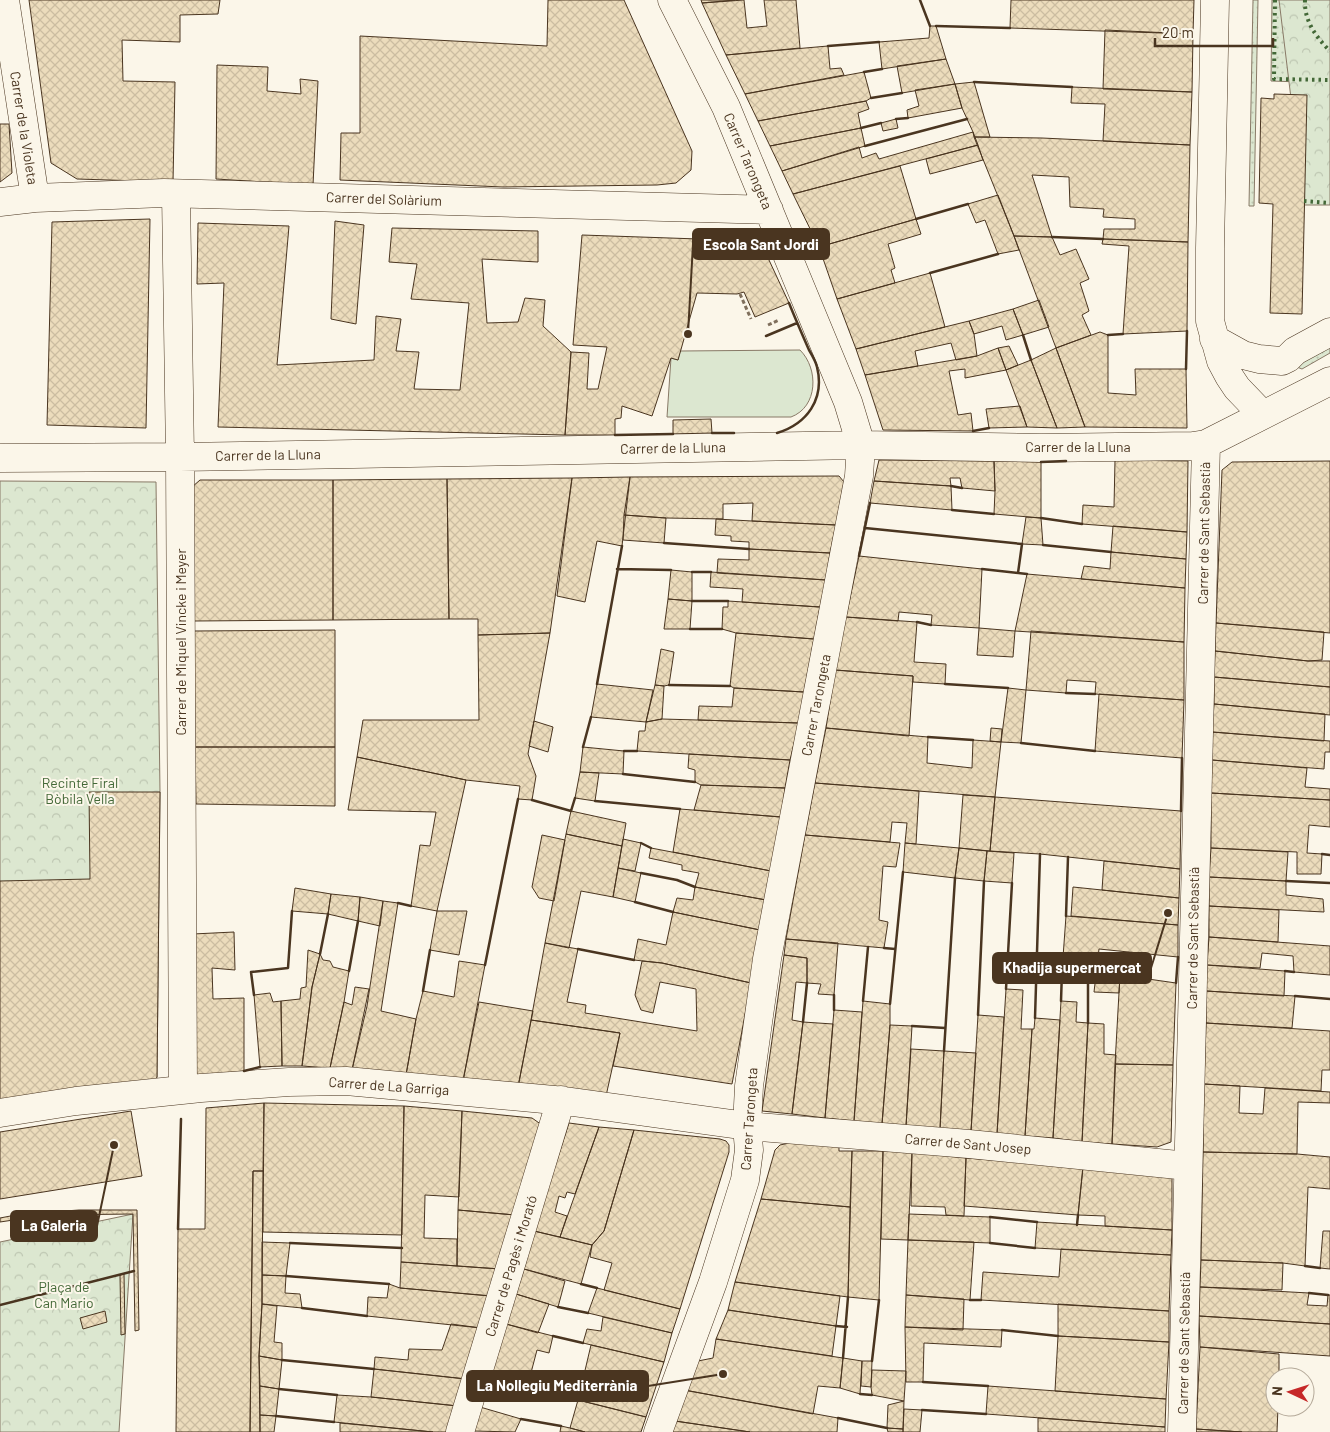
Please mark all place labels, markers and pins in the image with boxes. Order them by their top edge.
callout: Escola Sant Jordi [693,229,829,259]
callout: Khadija supermercat [993,953,1151,983]
callout: La Galeria [11,1211,97,1241]
callout: La Nollegiu Mediterrània [467,1371,648,1401]

